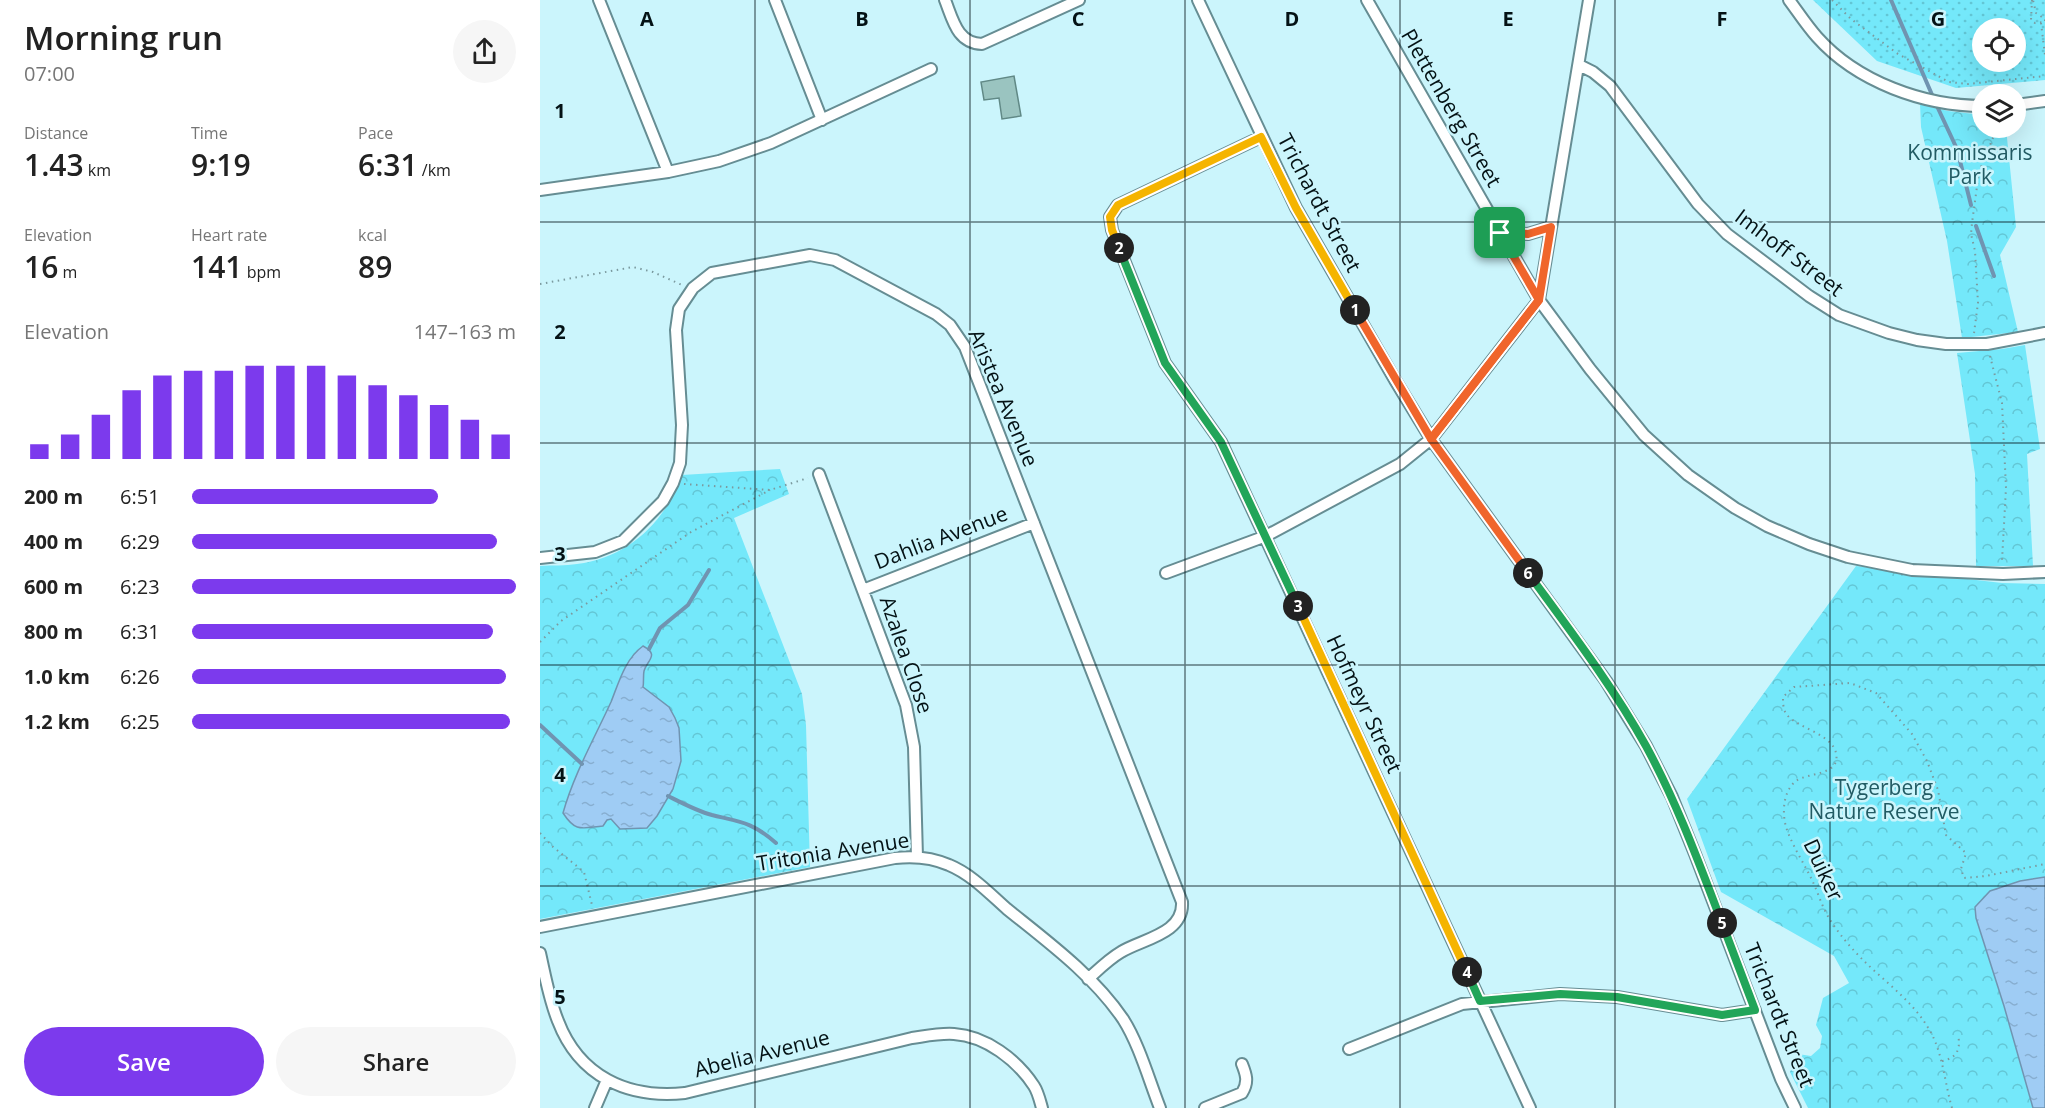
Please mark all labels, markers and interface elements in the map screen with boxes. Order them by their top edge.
text: A [640,5,654,32]
text: B [855,5,869,32]
text: C [1072,5,1085,32]
text: D [1285,5,1299,32]
text: E [1502,5,1514,32]
text: F [1717,5,1727,32]
text: G [1931,5,1945,32]
text: Morning run [24,15,223,60]
map controls [1972,18,2026,138]
button: locate [1972,18,2026,72]
button: share [453,20,516,83]
street label: Plettenberg Street [1395,23,1509,192]
text: 07:00 [24,60,75,87]
button: layers [1972,84,2026,138]
text: 1 [554,97,566,124]
text: Distance [24,122,88,144]
text: Time [191,122,228,144]
text: Pace [358,122,393,144]
street label: Trichardt Street [1272,128,1368,277]
park label: Kommissaris Park [1907,138,2033,190]
text: 1.43 [24,144,84,185]
text: 9:19 [191,144,251,185]
text: 6:31 [358,144,418,185]
text: km [84,159,111,181]
text: /km [418,159,451,181]
street label: Imhoff Street [1730,202,1850,302]
pin [1474,207,1525,258]
icon: arrive [1483,216,1516,249]
text: Elevation [24,224,92,246]
text: Heart rate [191,224,267,246]
text: kcal [358,224,387,246]
pin: 2 [1104,233,1134,263]
text: 2 [1114,237,1124,259]
text: 16 [24,246,58,287]
text: 141 [191,246,242,287]
text: 89 [358,246,392,287]
text: m [58,261,77,283]
text: bpm [242,261,281,283]
pin: 1 [1340,295,1370,325]
text: 1 [1350,299,1360,321]
text: Elevation [24,318,109,345]
text: 147–163 m [414,318,516,345]
text: 2 [554,318,566,345]
street label: Aristea Avenue [962,325,1045,471]
text: 200 m [24,483,83,510]
text: 6:51 [120,483,160,510]
street label: Dahlia Avenue [870,499,1011,575]
text: 400 m [24,528,83,555]
text: 6:29 [120,528,160,555]
text: 3 [554,540,566,567]
pin: 6 [1513,558,1543,588]
text: 6 [1523,562,1533,584]
text: 600 m [24,573,83,600]
text: 6:23 [120,573,160,600]
pin: 3 [1283,591,1313,621]
street label: Azalea Close [874,592,940,717]
text: 3 [1293,595,1303,617]
text: 800 m [24,618,83,645]
text: 6:31 [120,618,160,645]
street label: Hofmeyr Street [1321,630,1409,777]
text: 1.0 km [24,663,90,690]
text: 6:26 [120,663,160,690]
text: 1.2 km [24,708,90,735]
text: 6:25 [120,708,160,735]
text: 4 [554,761,566,788]
park label: Tygerberg Nature Reserve [1808,773,1960,825]
street label: Tritonia Avenue [755,825,911,877]
street label: Duiker [1798,834,1850,905]
pin: 5 [1707,908,1737,938]
text: 5 [1717,912,1727,934]
street label: Trichardt Street [1738,938,1822,1091]
pin: 4 [1452,957,1482,987]
text: 4 [1462,961,1472,983]
text: 5 [554,983,566,1010]
street label: Abelia Avenue [691,1023,832,1083]
button: Save [24,1027,264,1096]
button: Share [276,1027,516,1096]

